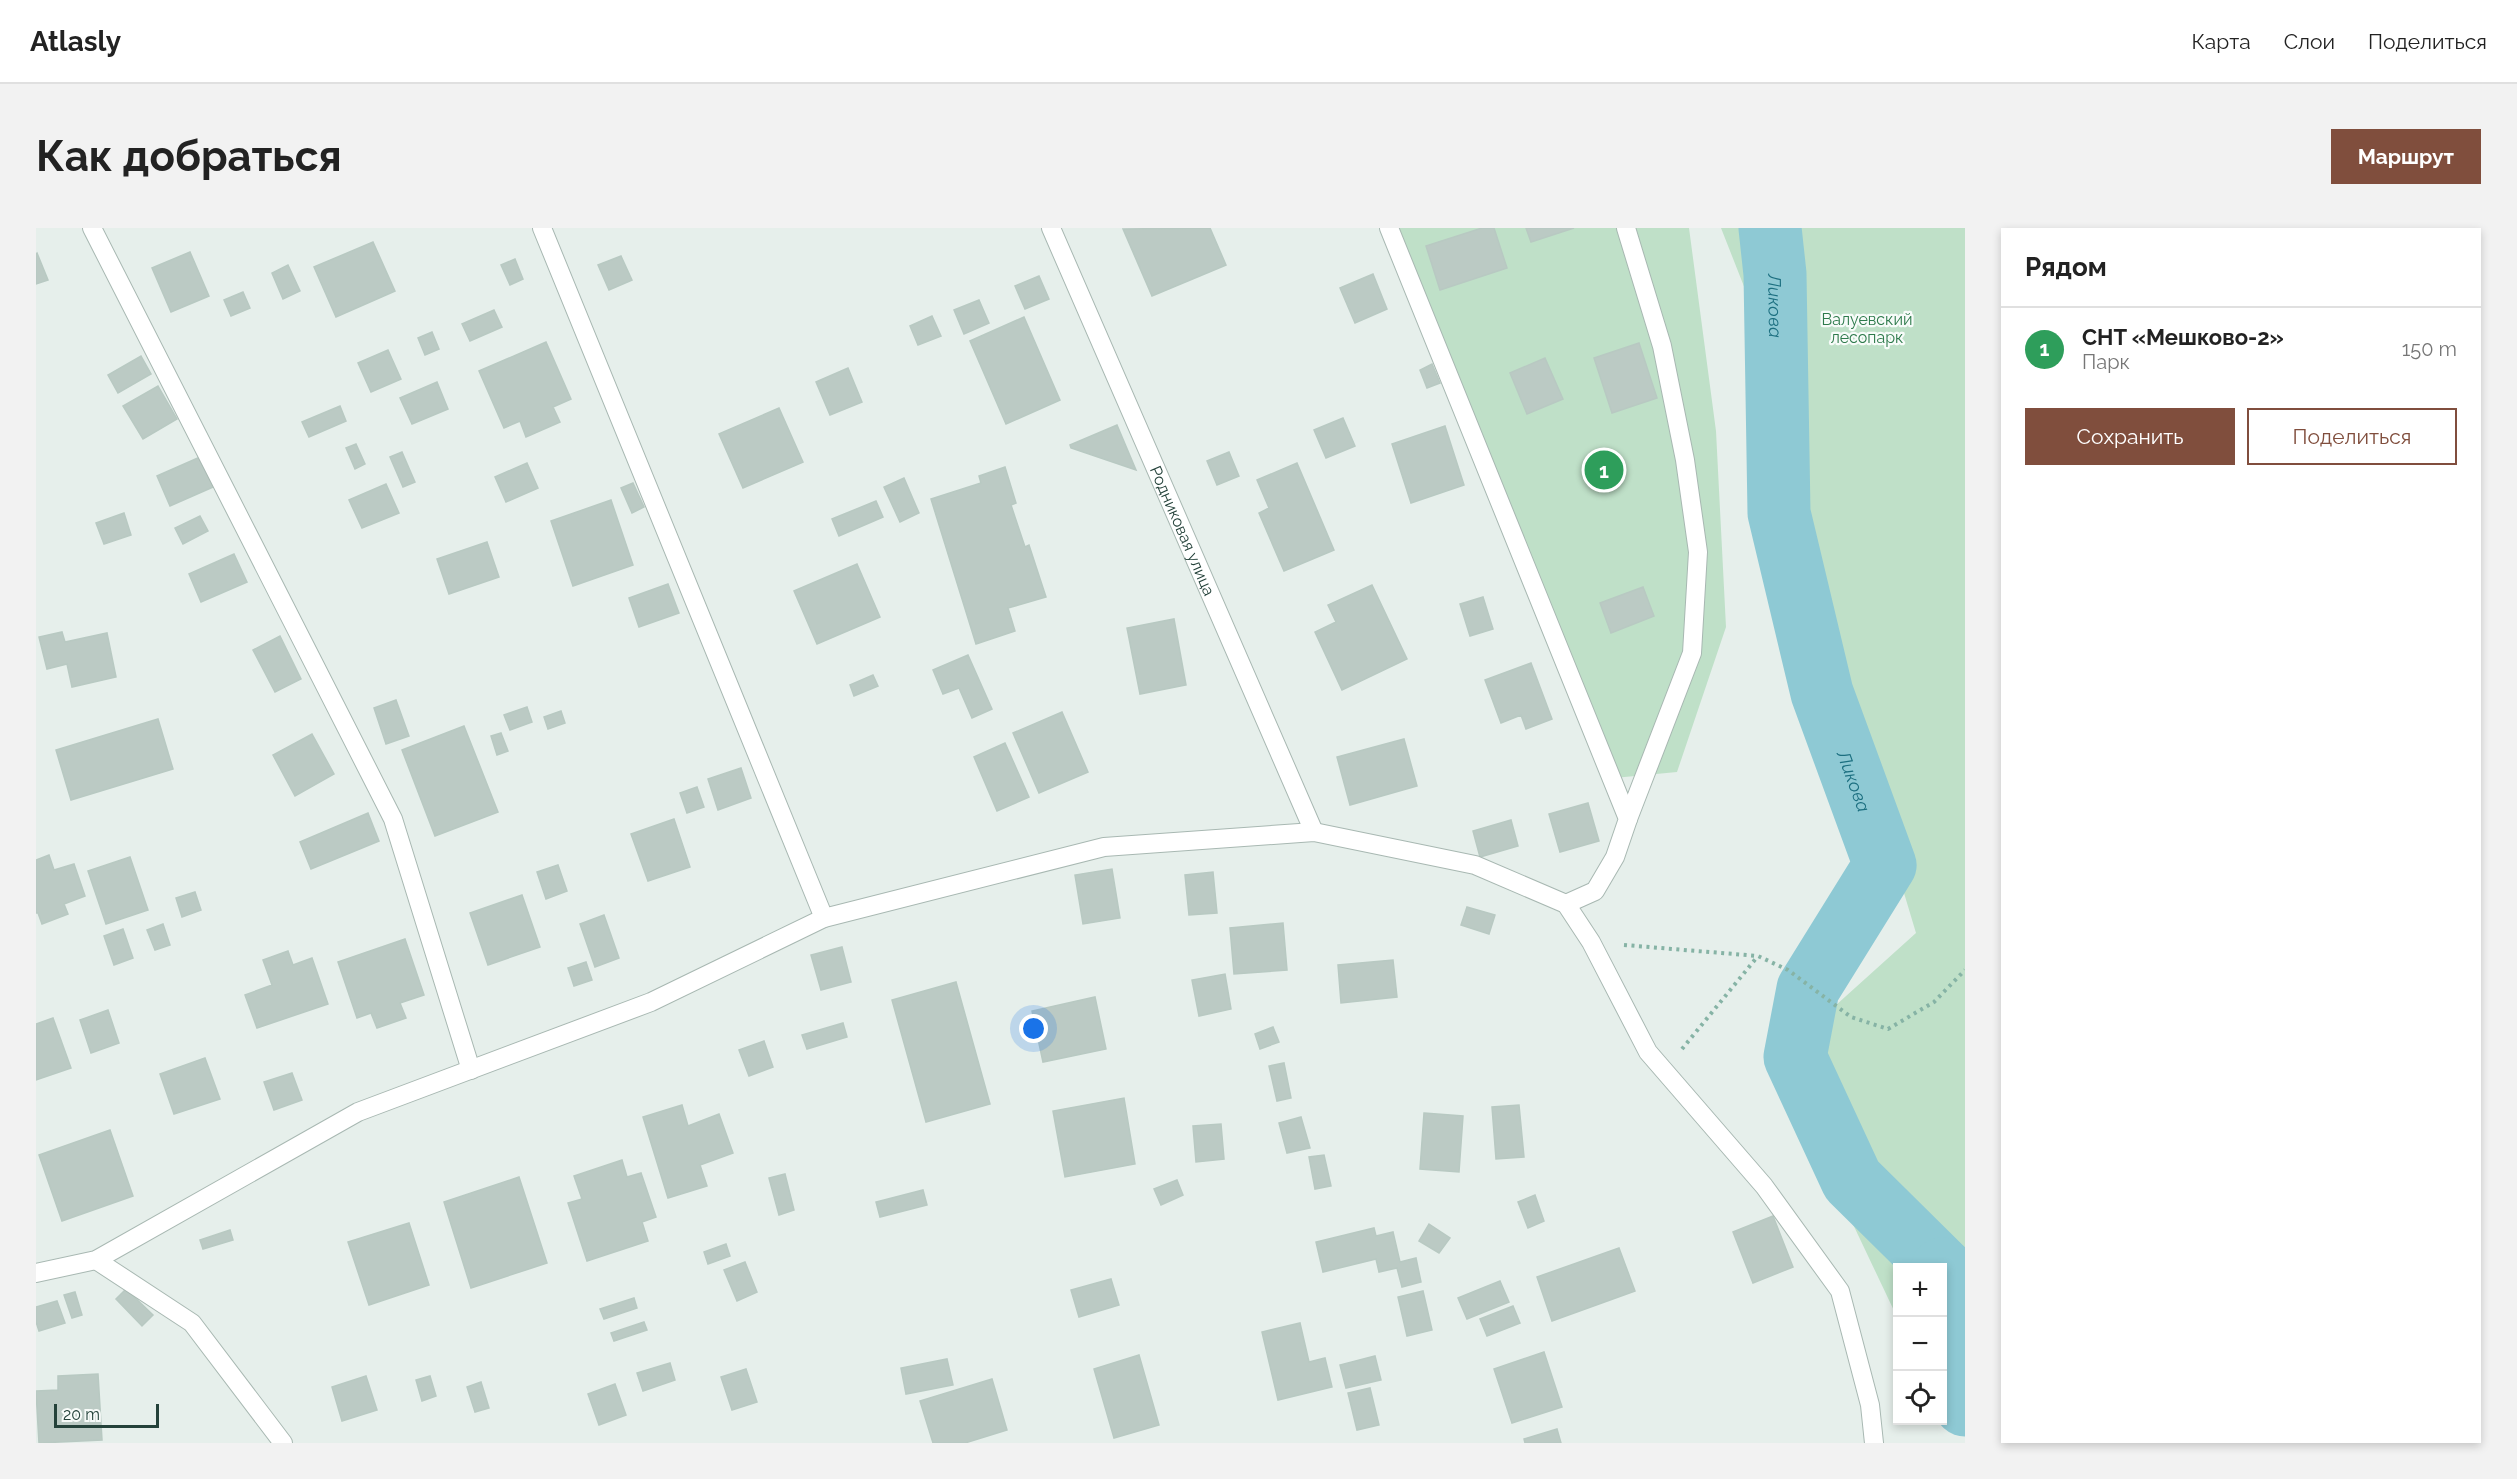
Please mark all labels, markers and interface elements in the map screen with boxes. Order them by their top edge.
text: Atlasly [30,25,121,58]
text: Карта [2192,29,2251,54]
text: Слои [2284,29,2335,54]
text: Поделиться [2368,29,2487,54]
button: Маршрут [2331,129,2481,184]
text: Как добраться [36,132,342,181]
text: Рядом [2025,252,2107,282]
water label: Ликова [1764,272,1787,338]
park label: Валуевский лесопарк [1822,310,1912,347]
text: СНТ «Мешково-2» [2082,324,2284,350]
text: 1 [2040,337,2049,361]
text: 150 m [2402,337,2457,361]
text: Парк [2082,350,2130,374]
button: Сохранить [2025,408,2235,465]
button: Поделиться [2247,408,2457,465]
pin: 1 [1584,448,1624,492]
street label: Родниковая улица [1146,463,1219,598]
water label: Ликова [1833,746,1875,815]
your location [1019,1014,1048,1043]
map controls [1893,1263,1947,1425]
button: + [1893,1263,1947,1317]
button: − [1893,1317,1947,1371]
button: locate [1893,1371,1947,1425]
scale bar [54,1401,159,1428]
text: 20 m [63,1405,100,1424]

